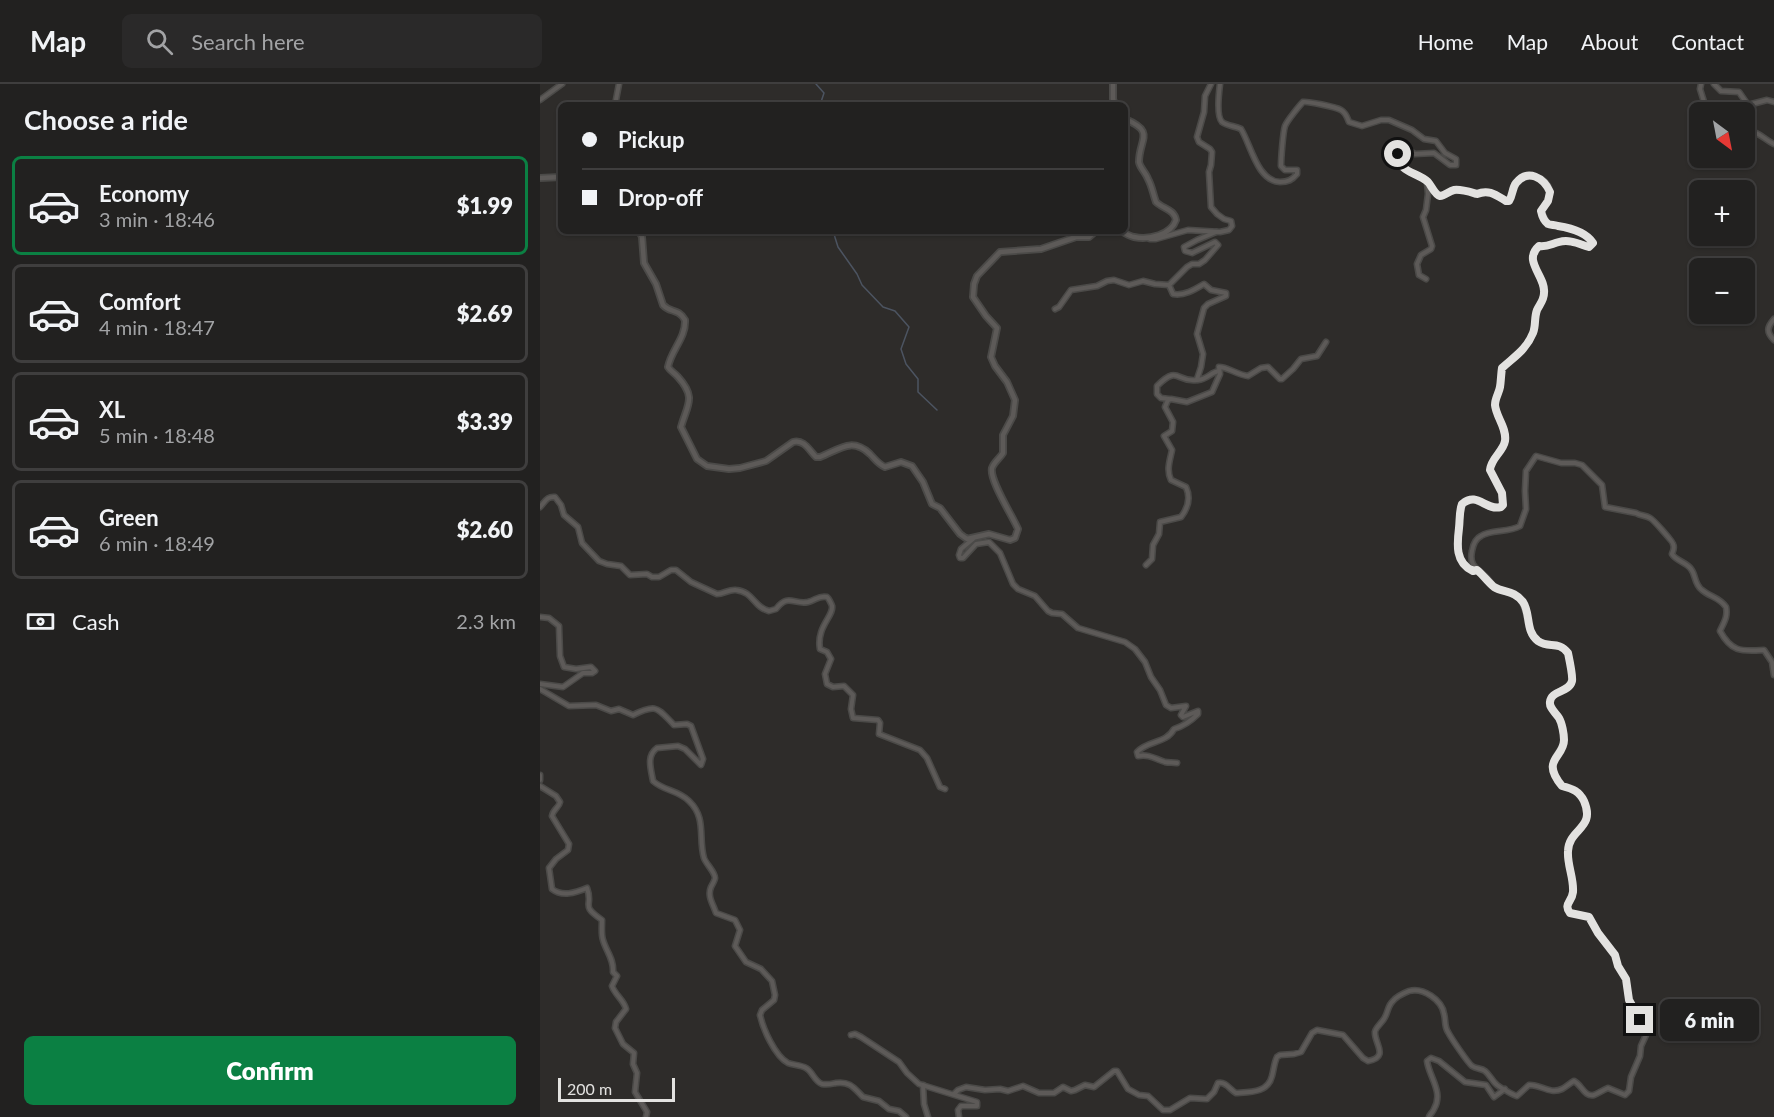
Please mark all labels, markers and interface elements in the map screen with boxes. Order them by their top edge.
search box [122,14,542,68]
text: Map [30,24,86,58]
icon: search [143,25,176,58]
text: Search here [191,28,305,55]
text: Home [1418,29,1474,54]
text: Map [1507,29,1548,54]
text: About [1581,29,1638,54]
text: Contact [1671,29,1744,54]
north arrow [1689,102,1755,168]
map controls [1689,102,1755,324]
text: Choose a ride [24,103,188,136]
text: Pickup [618,126,684,153]
route start [1384,140,1411,167]
icon: car [27,179,81,233]
text: Economy [99,180,189,207]
button: + [1689,180,1755,246]
text: Drop-off [618,184,703,211]
text: $1.99 [457,192,513,219]
text: 3 min · 18:46 [99,207,215,231]
button: − [1689,258,1755,324]
icon: car [27,287,81,341]
text: Comfort [99,288,181,315]
text: $2.69 [457,300,513,327]
text: 4 min · 18:47 [99,315,215,339]
icon: car [27,395,81,449]
text: XL [99,396,125,423]
text: $3.39 [457,408,513,435]
text: 5 min · 18:48 [99,423,215,447]
icon: car [27,503,81,557]
text: Green [99,504,159,531]
text: $2.60 [457,516,513,543]
text: 6 min · 18:49 [99,531,215,555]
icon: cash [24,605,57,638]
text: Cash [72,608,119,635]
text: 2.3 km [456,609,516,633]
callout: 6 min [1661,999,1760,1041]
route end [1626,1006,1653,1033]
text: 6 min [1685,1008,1734,1032]
button: Confirm [24,1036,516,1105]
scale bar [558,1075,675,1102]
text: 200 m [567,1079,612,1098]

